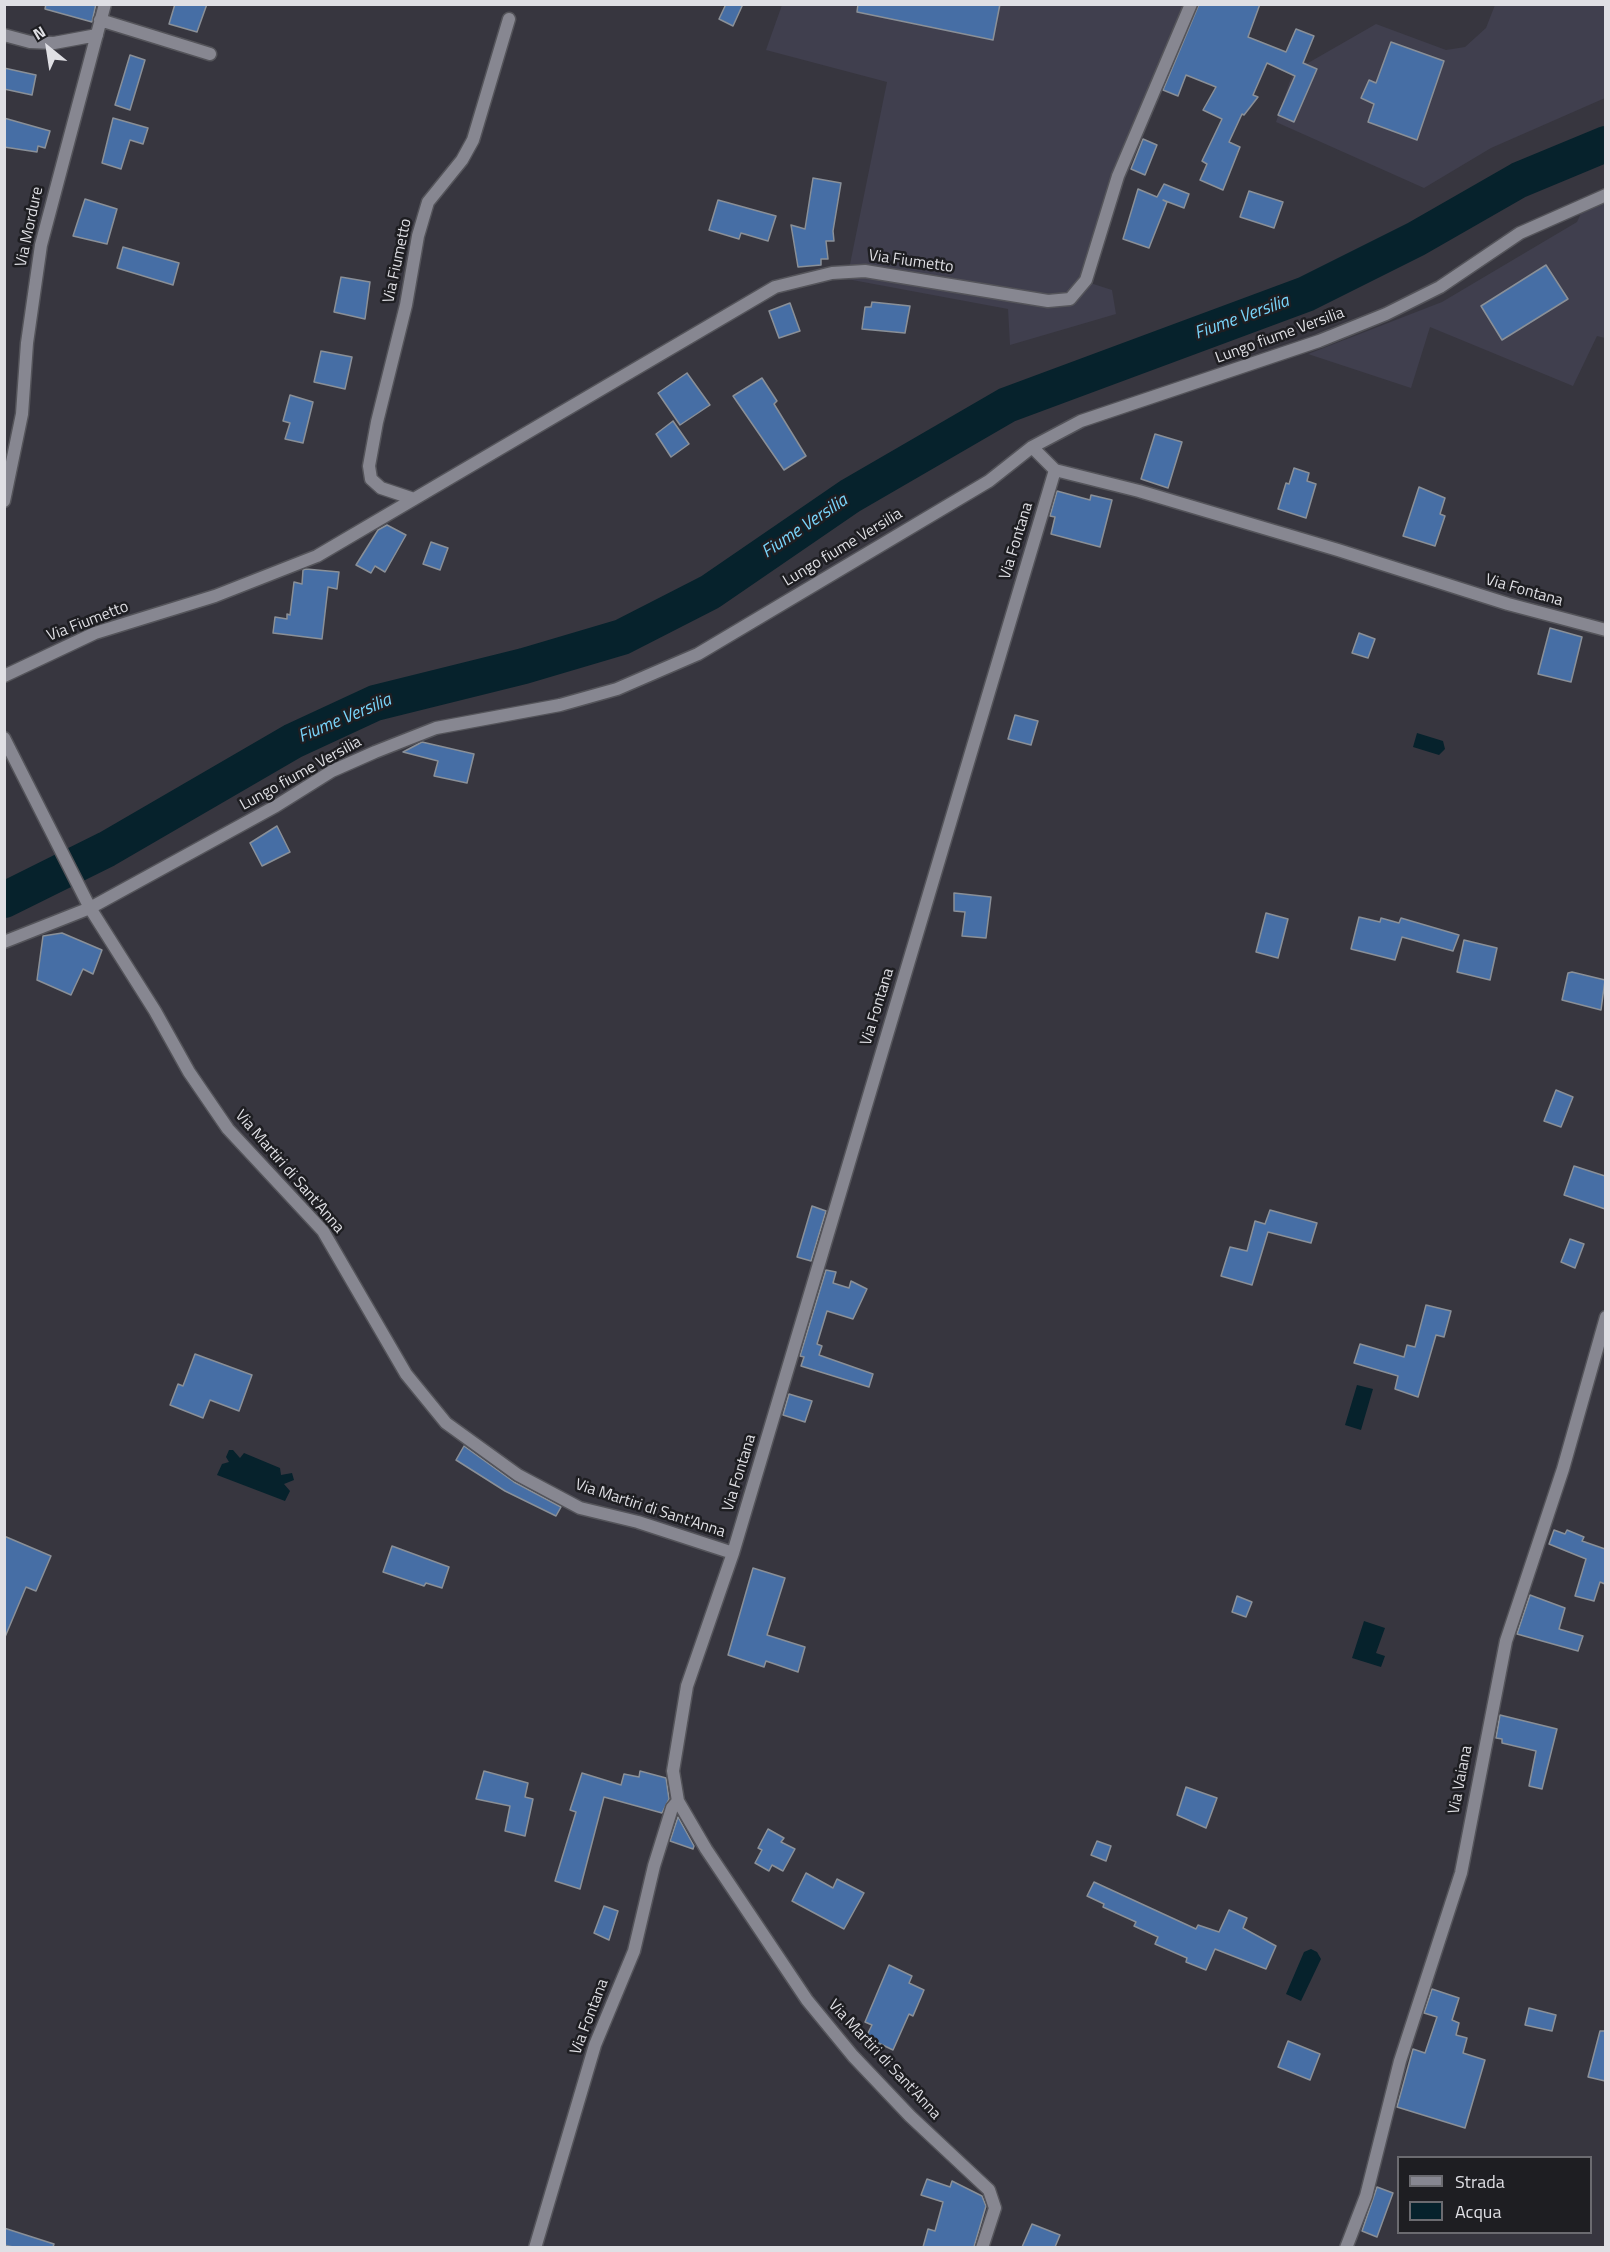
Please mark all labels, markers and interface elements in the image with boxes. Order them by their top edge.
north arrow [18,18,78,78]
text: N [28,19,50,46]
street label: Via Mordure [12,185,48,269]
street label: Via Fiumetto [380,217,416,305]
street label: Via Fiumetto [867,247,955,277]
water label: Fiume Versilia [1192,291,1292,345]
street label: Lungo fiume Versilia [1213,304,1347,368]
water label: Fiume Versilia [758,490,852,564]
street label: Via Fontana [996,500,1038,582]
street label: Lungo fiume Versilia [780,505,906,591]
street label: Via Fontana [1483,571,1565,611]
street label: Via Fiumetto [44,598,132,646]
water label: Fiume Versilia [295,690,395,748]
street label: Lungo fiume Versilia [237,733,365,815]
street label: Via Fontana [857,966,899,1048]
street label: Via Martiri di Sant'Anna [230,1107,348,1237]
street label: Via Fontana [719,1432,761,1514]
street label: Via Martiri di Sant'Anna [573,1476,727,1542]
street label: Via Vaiana [1445,1744,1477,1816]
street label: Via Fontana [567,1976,613,2058]
street label: Via Martiri di Sant'Anna [824,1996,944,2124]
legend [1397,2156,1592,2234]
text: Strada [1455,2168,1505,2195]
text: Acqua [1455,2198,1501,2225]

